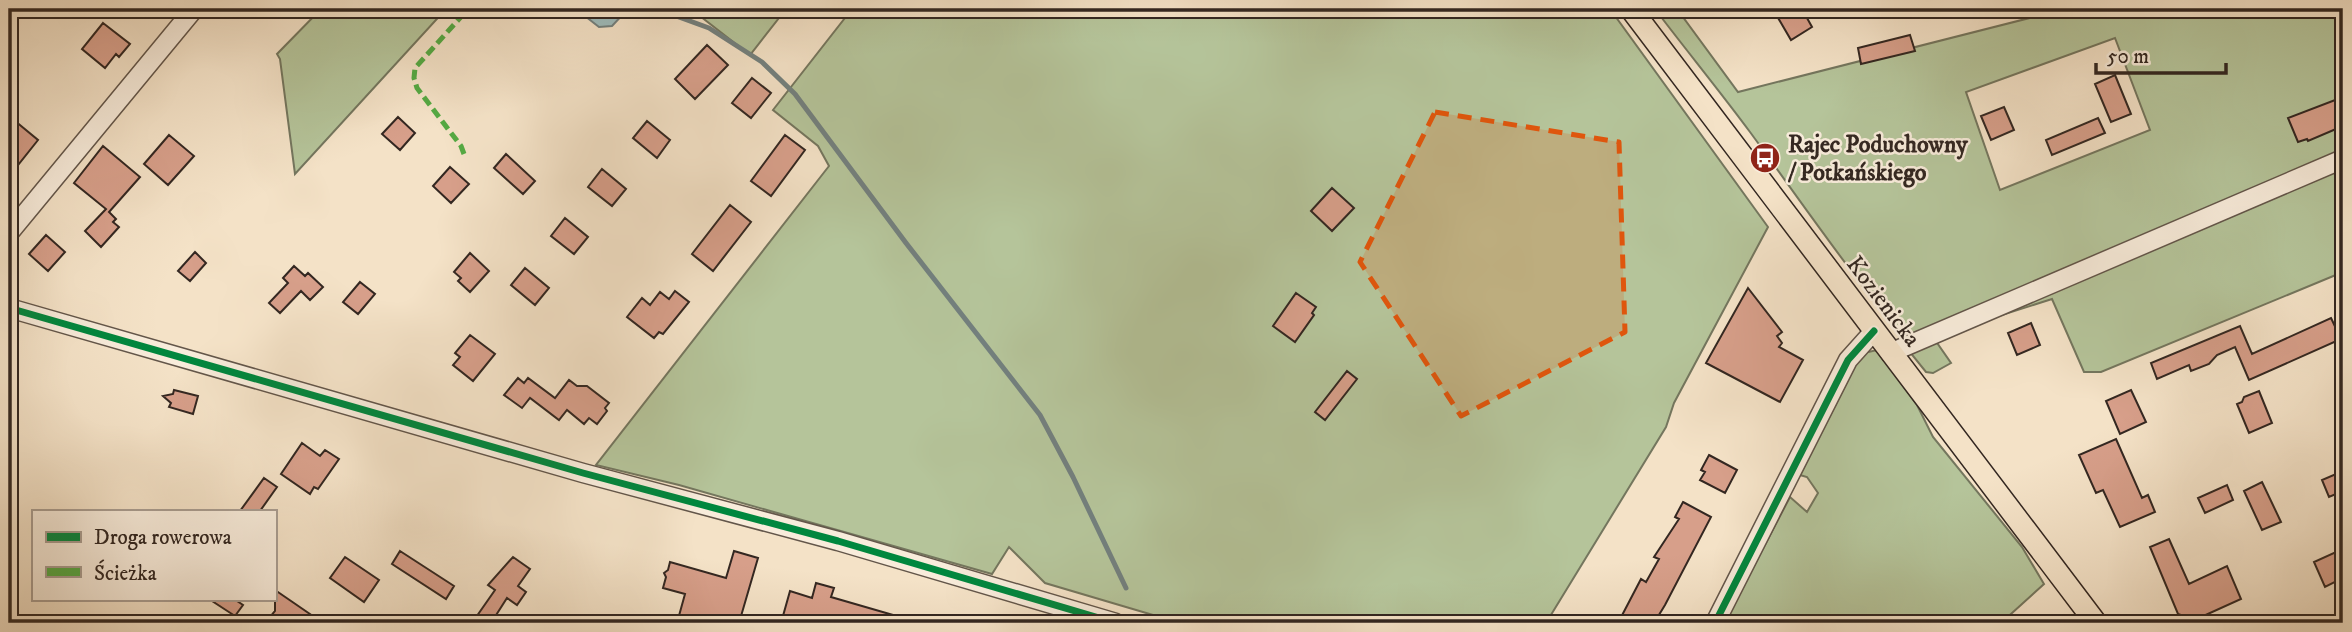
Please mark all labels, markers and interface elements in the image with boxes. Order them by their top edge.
scale bar [2096,32,2226,76]
text: 50 m [2107,44,2149,70]
place label: Rajec Poduchowny / Potkańskiego [1787,130,1968,188]
bus stop icon: Rajec Poduchowny / Potkańskiego [1748,141,1782,175]
street label: Kozienicka [1839,250,1928,354]
legend [32,510,276,600]
text: Droga rowerowa [94,525,232,551]
text: Ścieżka [94,559,157,587]

